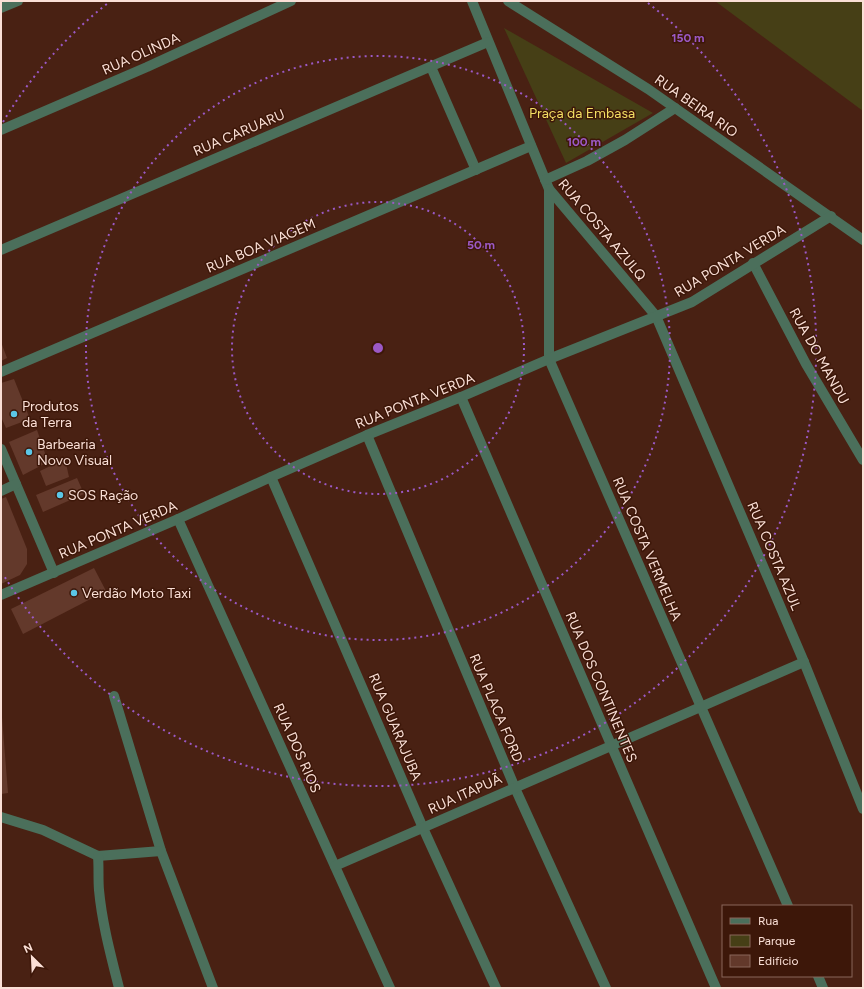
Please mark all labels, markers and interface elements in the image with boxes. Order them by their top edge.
street label: RUA OLINDA [99,29,183,79]
text: 150 m [671,31,705,45]
street label: RUA BEIRA RIO [651,71,741,141]
park label: Praça da Embasa [529,105,635,122]
street label: RUA CARUARU [191,106,287,160]
text: 100 m [567,135,601,149]
street label: RUA COSTA AZULQ [555,176,650,284]
street label: RUA BOA VIAGEM [204,215,318,277]
street label: RUA PONTA VERDA [671,221,789,301]
text: 50 m [467,238,495,252]
street label: RUA DO MANDU [786,305,852,407]
centre of rings [371,341,385,355]
street label: RUA PONTA VERDA [353,369,478,433]
place label: Produtos da Terra [22,398,79,431]
marker: Produtos da Terra [9,409,19,419]
place label: Barbearia Novo Visual [37,436,112,469]
marker: Barbearia Novo Visual [24,447,34,457]
street label: RUA COSTA VERMELHA [609,474,685,624]
place label: SOS Ração [68,487,138,504]
marker: SOS Ração [55,490,65,500]
street label: RUA PONTA VERDA [56,497,180,563]
street label: RUA COSTA AZUL [743,499,805,614]
place label: Verdão Moto Taxi [82,585,191,602]
marker: Verdão Moto Taxi [69,588,79,598]
street label: RUA DOS CONTINENTES [562,609,640,765]
street label: RUA PLACA FORD [466,651,526,765]
street label: RUA GUARAJUBA [365,671,425,784]
street label: RUA DOS RIOS [270,701,324,795]
street label: RUA ITAPUÃ [425,770,505,818]
legend [722,905,852,977]
text: Rua [758,914,778,928]
text: Parque [758,934,796,948]
north arrow [12,937,52,977]
text: N [22,941,35,956]
text: Edifício [758,954,798,968]

